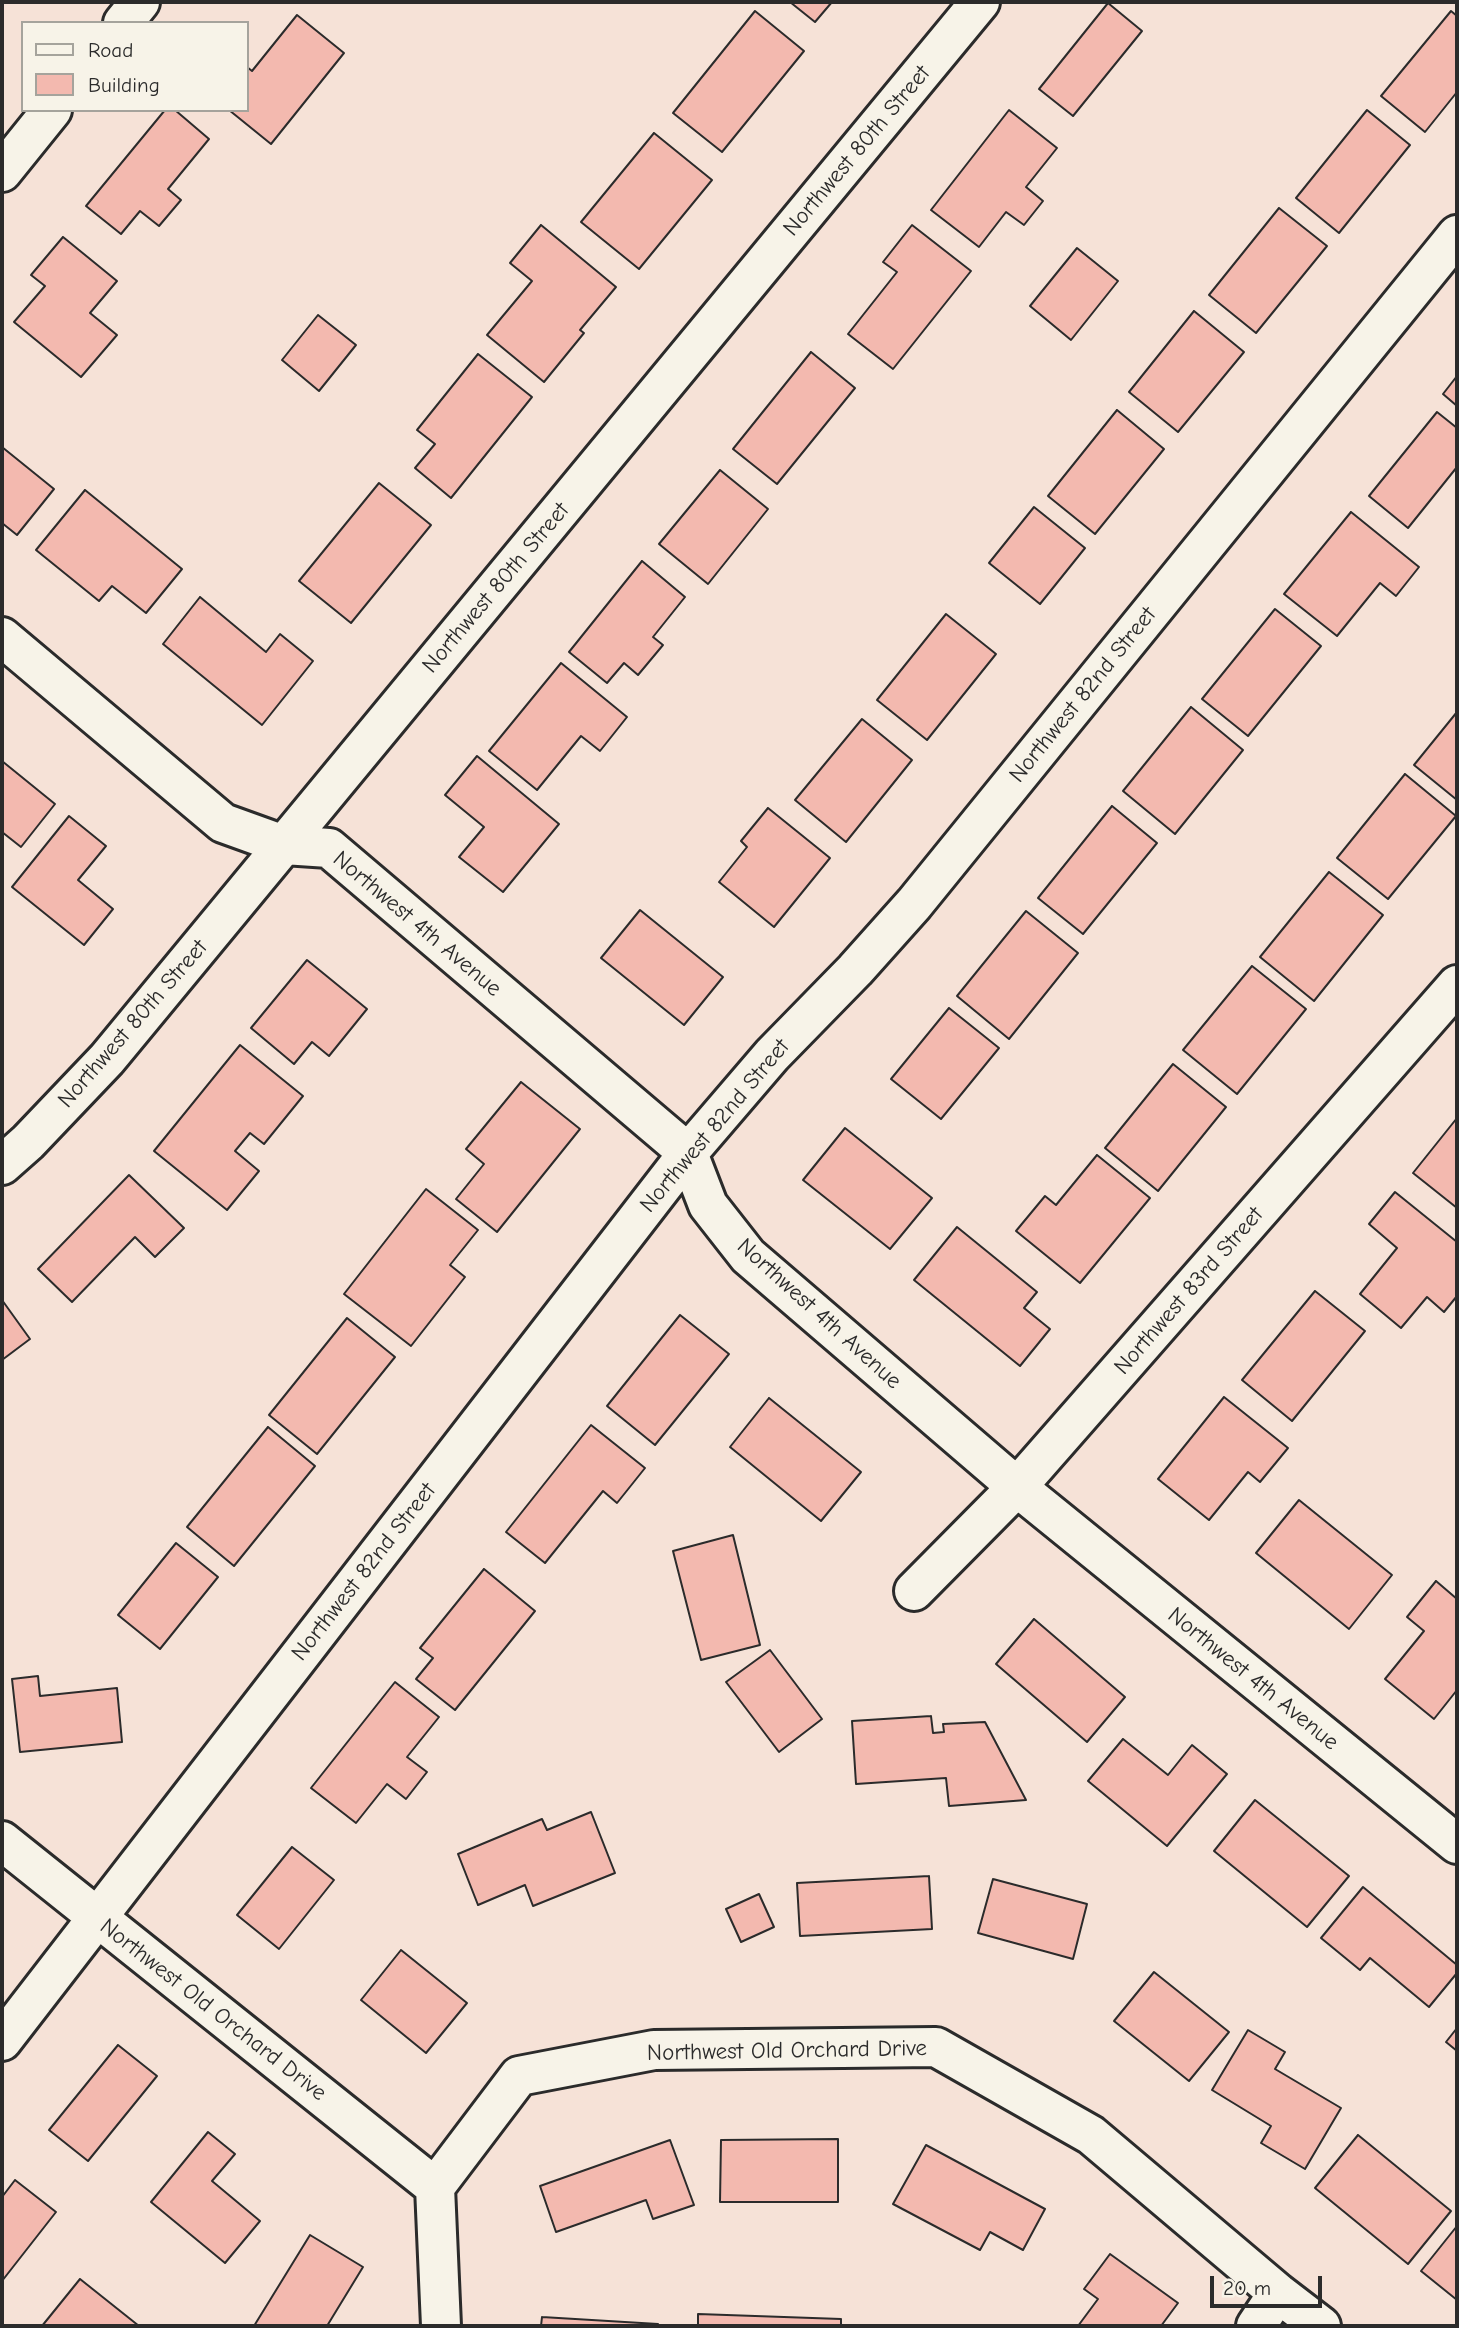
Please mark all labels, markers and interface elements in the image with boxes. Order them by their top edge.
legend [21,21,248,112]
text: Road [88,38,133,62]
street label: Northwest 80th Street [778,60,936,242]
text: Building [88,73,160,97]
street label: Northwest 80th Street [417,497,575,679]
street label: Northwest 82nd Street [1004,602,1162,788]
street label: Northwest 4th Avenue [327,845,507,1003]
street label: Northwest 80th Street [52,934,214,1114]
street label: Northwest 82nd Street [634,1034,796,1218]
street label: Northwest 83rd Street [1109,1201,1269,1381]
street label: Northwest 4th Avenue [731,1233,907,1395]
street label: Northwest 82nd Street [286,1478,442,1666]
street label: Northwest 4th Avenue [1162,1602,1344,1756]
street label: Northwest Old Orchard Drive [94,1913,332,2107]
street label: Northwest Old Orchard Drive [647,2035,927,2067]
scale bar [1214,2262,1326,2306]
text: 20 m [1223,2276,1271,2300]

